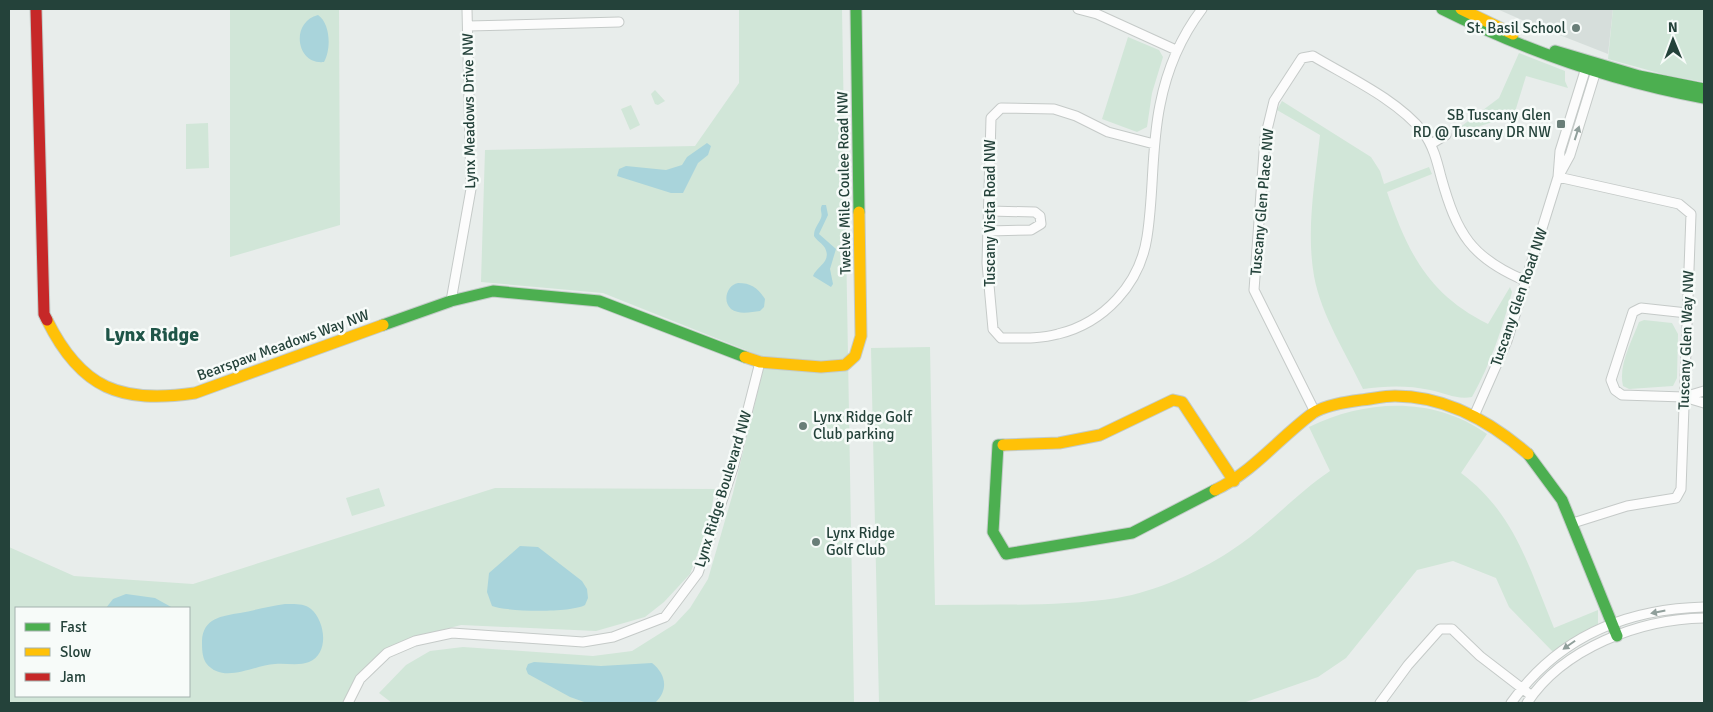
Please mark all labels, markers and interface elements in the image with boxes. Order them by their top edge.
north arrow [1648,15,1698,65]
place label: St. Basil School [1467,19,1566,37]
text: N [1668,19,1678,36]
marker: St. Basil School [1570,22,1582,34]
street label: Lynx Meadows Drive NW [459,33,479,189]
street label: Twelve Mile Coulee Road NW [833,91,855,275]
place label: SB Tuscany Glen RD @ Tuscany DR NW [1413,106,1551,141]
marker: SB Tuscany Glen RD @ Tuscany DR NW [1555,118,1567,130]
one-way arrow [1574,125,1581,140]
street label: Tuscany Glen Place NW [1247,127,1277,276]
street label: Tuscany Vista Road NW [981,139,999,287]
street label: Tuscany Glen Road NW [1487,225,1551,369]
street label: Tuscany Glen Way NW [1675,270,1697,410]
street label: Bearspaw Meadows Way NW [194,305,372,385]
district label: Lynx Ridge [105,322,199,347]
street label: Lynx Ridge Boulevard NW [691,408,755,570]
place label: Lynx Ridge Golf Club parking [813,408,913,443]
marker: Lynx Ridge Golf Club parking [797,420,809,432]
place label: Lynx Ridge Golf Club [826,524,895,559]
marker: Lynx Ridge Golf Club [810,536,822,548]
legend [15,607,190,697]
one-way arrow [1650,608,1665,616]
text: Fast [60,618,87,636]
one-way arrow [1562,640,1575,650]
text: Slow [60,643,91,661]
text: Jam [60,668,86,686]

